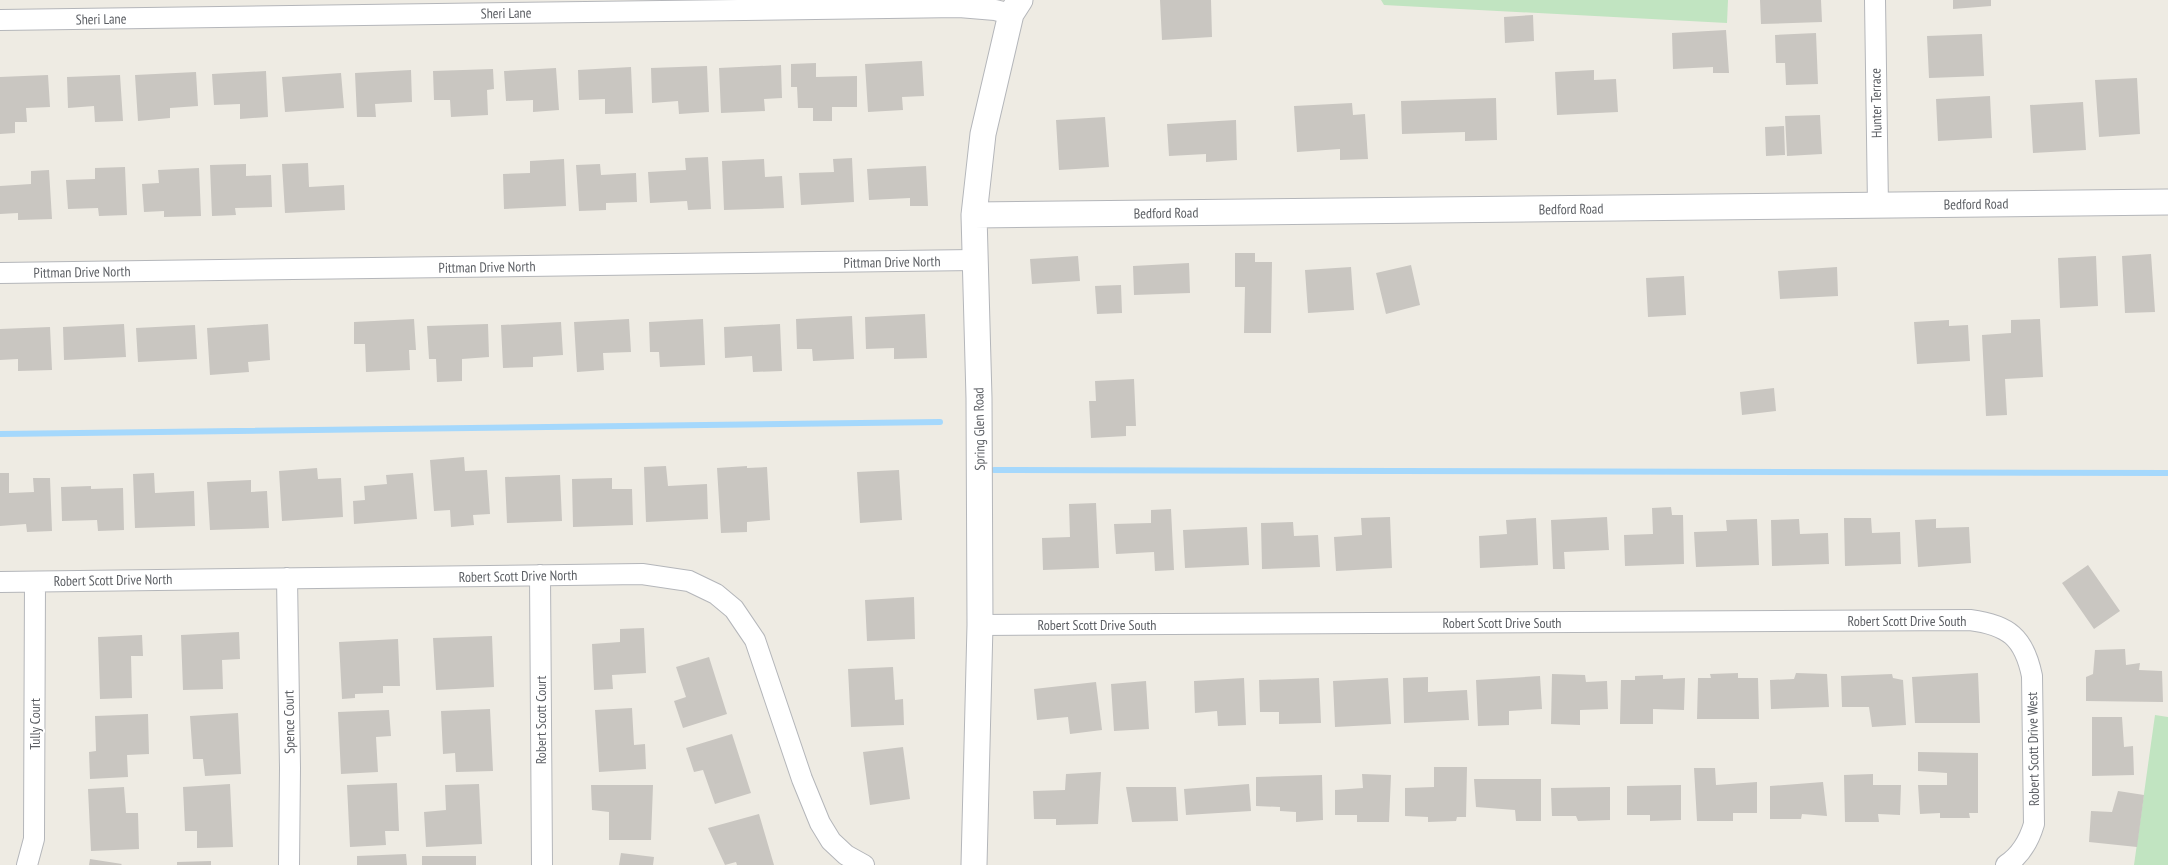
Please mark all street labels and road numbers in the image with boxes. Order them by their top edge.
street label: Sheri Lane [480,4,532,22]
street label: Sheri Lane [75,10,127,28]
street label: Hunter Terrace [1866,68,1886,138]
street label: Bedford Road [1943,194,2009,214]
street label: Bedford Road [1538,199,1604,219]
street label: Bedford Road [1133,203,1199,223]
street label: Pittman Drive North [843,252,941,272]
street label: Pittman Drive North [438,257,536,277]
street label: Pittman Drive North [33,262,131,282]
street label: Spring Glen Road [969,387,989,471]
street label: Robert Scott Drive North [459,566,577,586]
street label: Robert Scott Drive North [54,570,172,590]
street label: Robert Scott Drive South [1847,612,1967,630]
street label: Robert Scott Drive South [1442,614,1562,632]
street label: Robert Scott Drive South [1037,616,1157,634]
street label: Robert Scott Court [532,676,550,764]
street label: Spence Court [279,690,299,754]
street label: Robert Scott Drive West [2023,692,2043,806]
street label: Tully Court [26,698,44,750]

